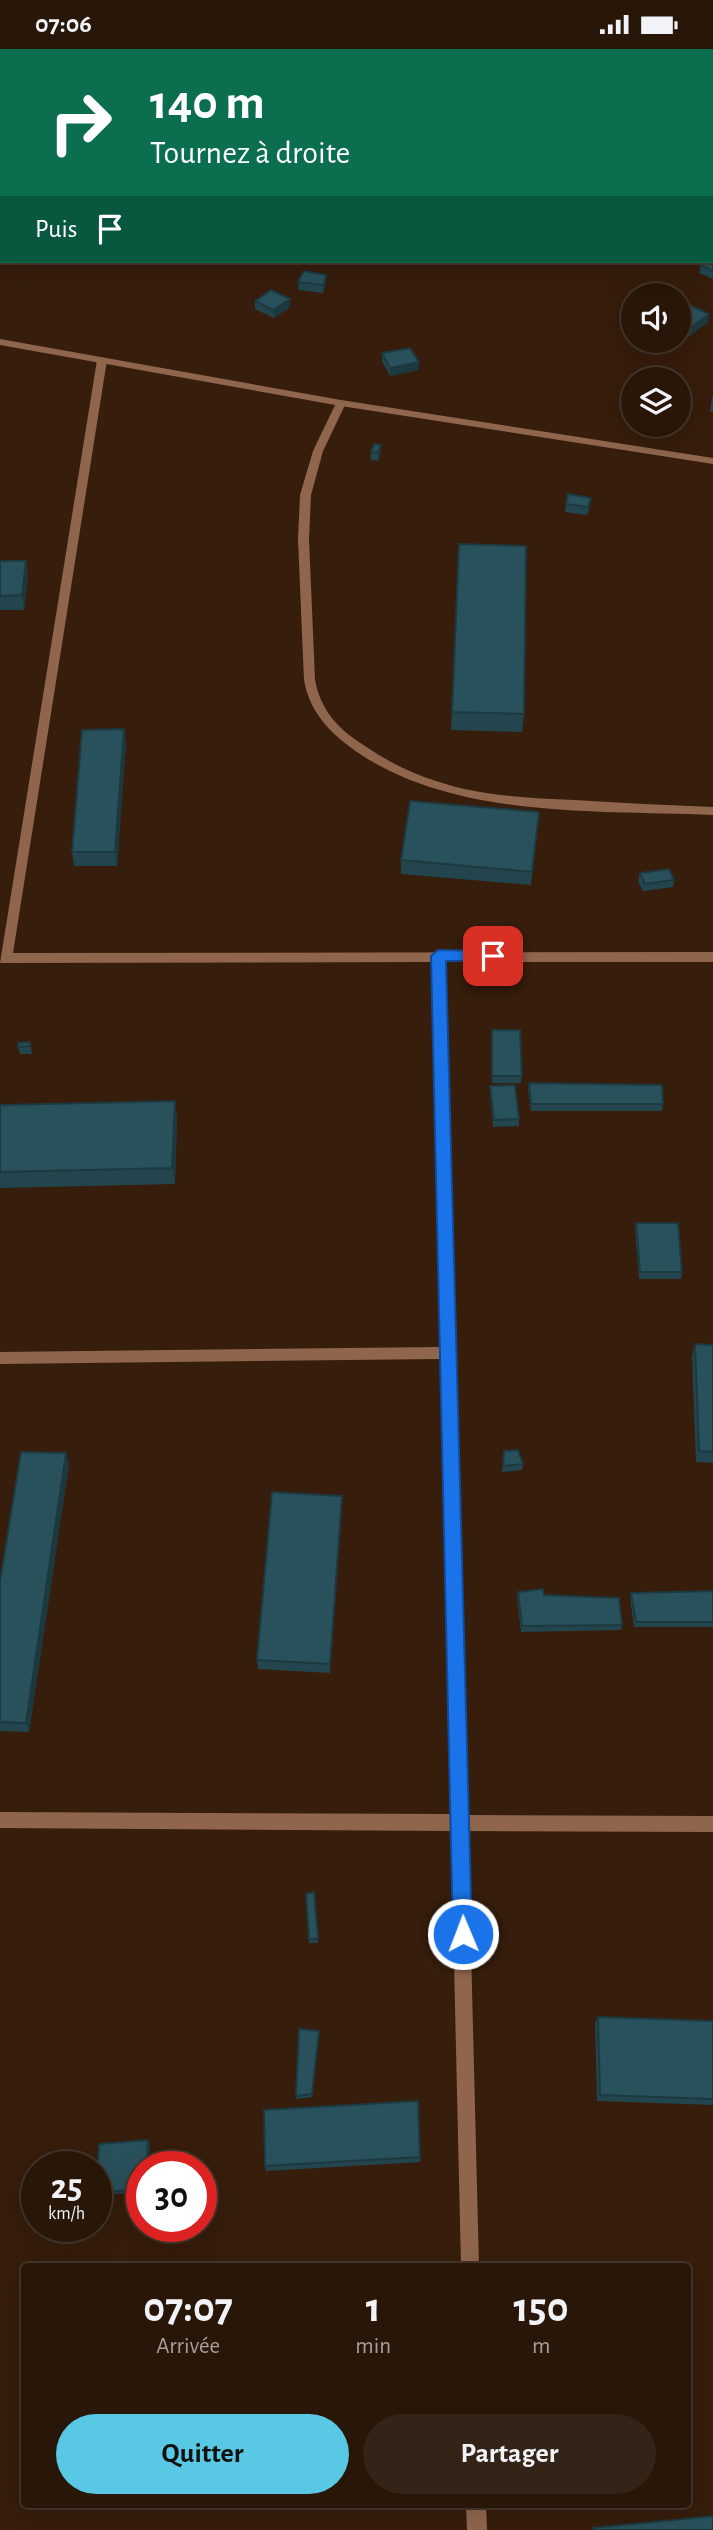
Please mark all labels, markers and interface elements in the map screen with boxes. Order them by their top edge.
text: 07:06 [35,11,92,37]
icon: right [35,77,126,168]
text: 140 m [150,79,265,128]
text: Tournez à droite [150,137,350,169]
icon: arrive [91,210,129,248]
text: Puis [35,216,77,242]
map controls [621,283,691,437]
button: sound [621,283,691,353]
button: layers [621,367,691,437]
pin [463,926,523,986]
icon: arrive [474,937,512,975]
position arrow [426,1897,500,1971]
speed limit sign: 30 [126,2151,217,2242]
text: 25 [51,2170,82,2205]
text: km/h [48,2205,85,2223]
text: 07:07 [143,2287,233,2329]
text: 1 [366,2287,381,2329]
text: 150 [514,2287,569,2329]
text: Arrivée [156,2335,220,2358]
text: min [355,2335,391,2358]
text: m [532,2335,550,2358]
button: Quitter [56,2414,349,2494]
button: Partager [363,2414,656,2494]

